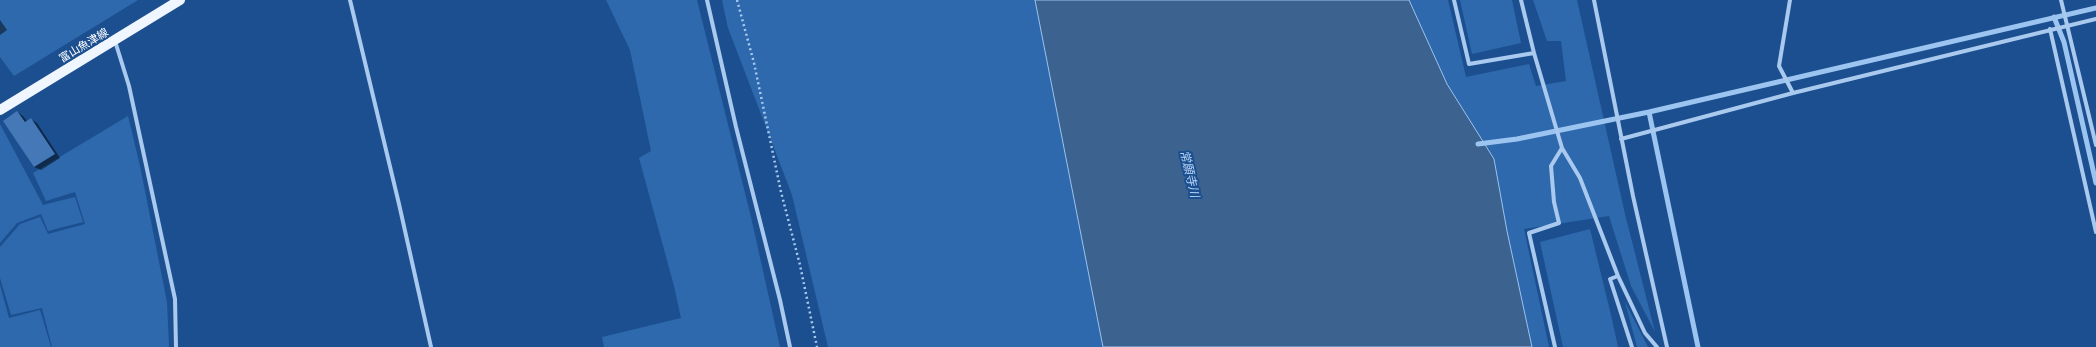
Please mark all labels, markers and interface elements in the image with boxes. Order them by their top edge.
street label: 富山魚津線 [57,26,111,66]
water label: 常願寺川 [1177,149,1201,199]

